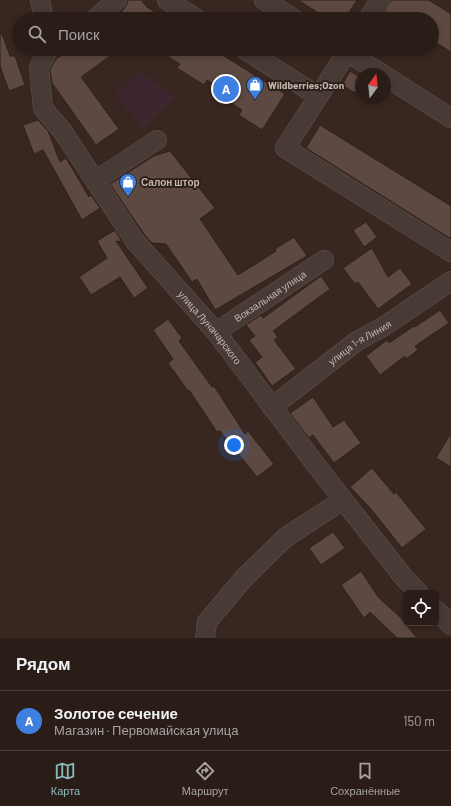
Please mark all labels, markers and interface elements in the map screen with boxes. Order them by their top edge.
search box [12,12,439,56]
icon: search [26,23,48,45]
text: Поиск [58,25,100,43]
north arrow [355,68,391,104]
pin: A [213,74,239,104]
shop icon: Wildberries;Ozon [245,75,265,100]
place label: Wildberries;Ozon [268,79,344,91]
shop icon: Салон штор [118,172,138,197]
place label: Салон штор [141,176,200,188]
street label: Вокзальная улица [232,267,309,324]
street label: улица Луначарского [176,288,244,367]
street label: улица 1-я Линия [326,317,393,367]
your location [224,435,244,455]
map controls [403,590,439,626]
button: locate [403,590,439,626]
text: Рядом [16,653,71,673]
text: Золотое сечение [54,704,178,722]
text: A [25,713,33,729]
text: 150 m [403,713,435,729]
text: Магазин · Первомайская улица [54,722,238,738]
tab: Карта [51,760,80,797]
tab: Маршрут [182,760,229,797]
tab: Сохранённые [330,760,400,797]

